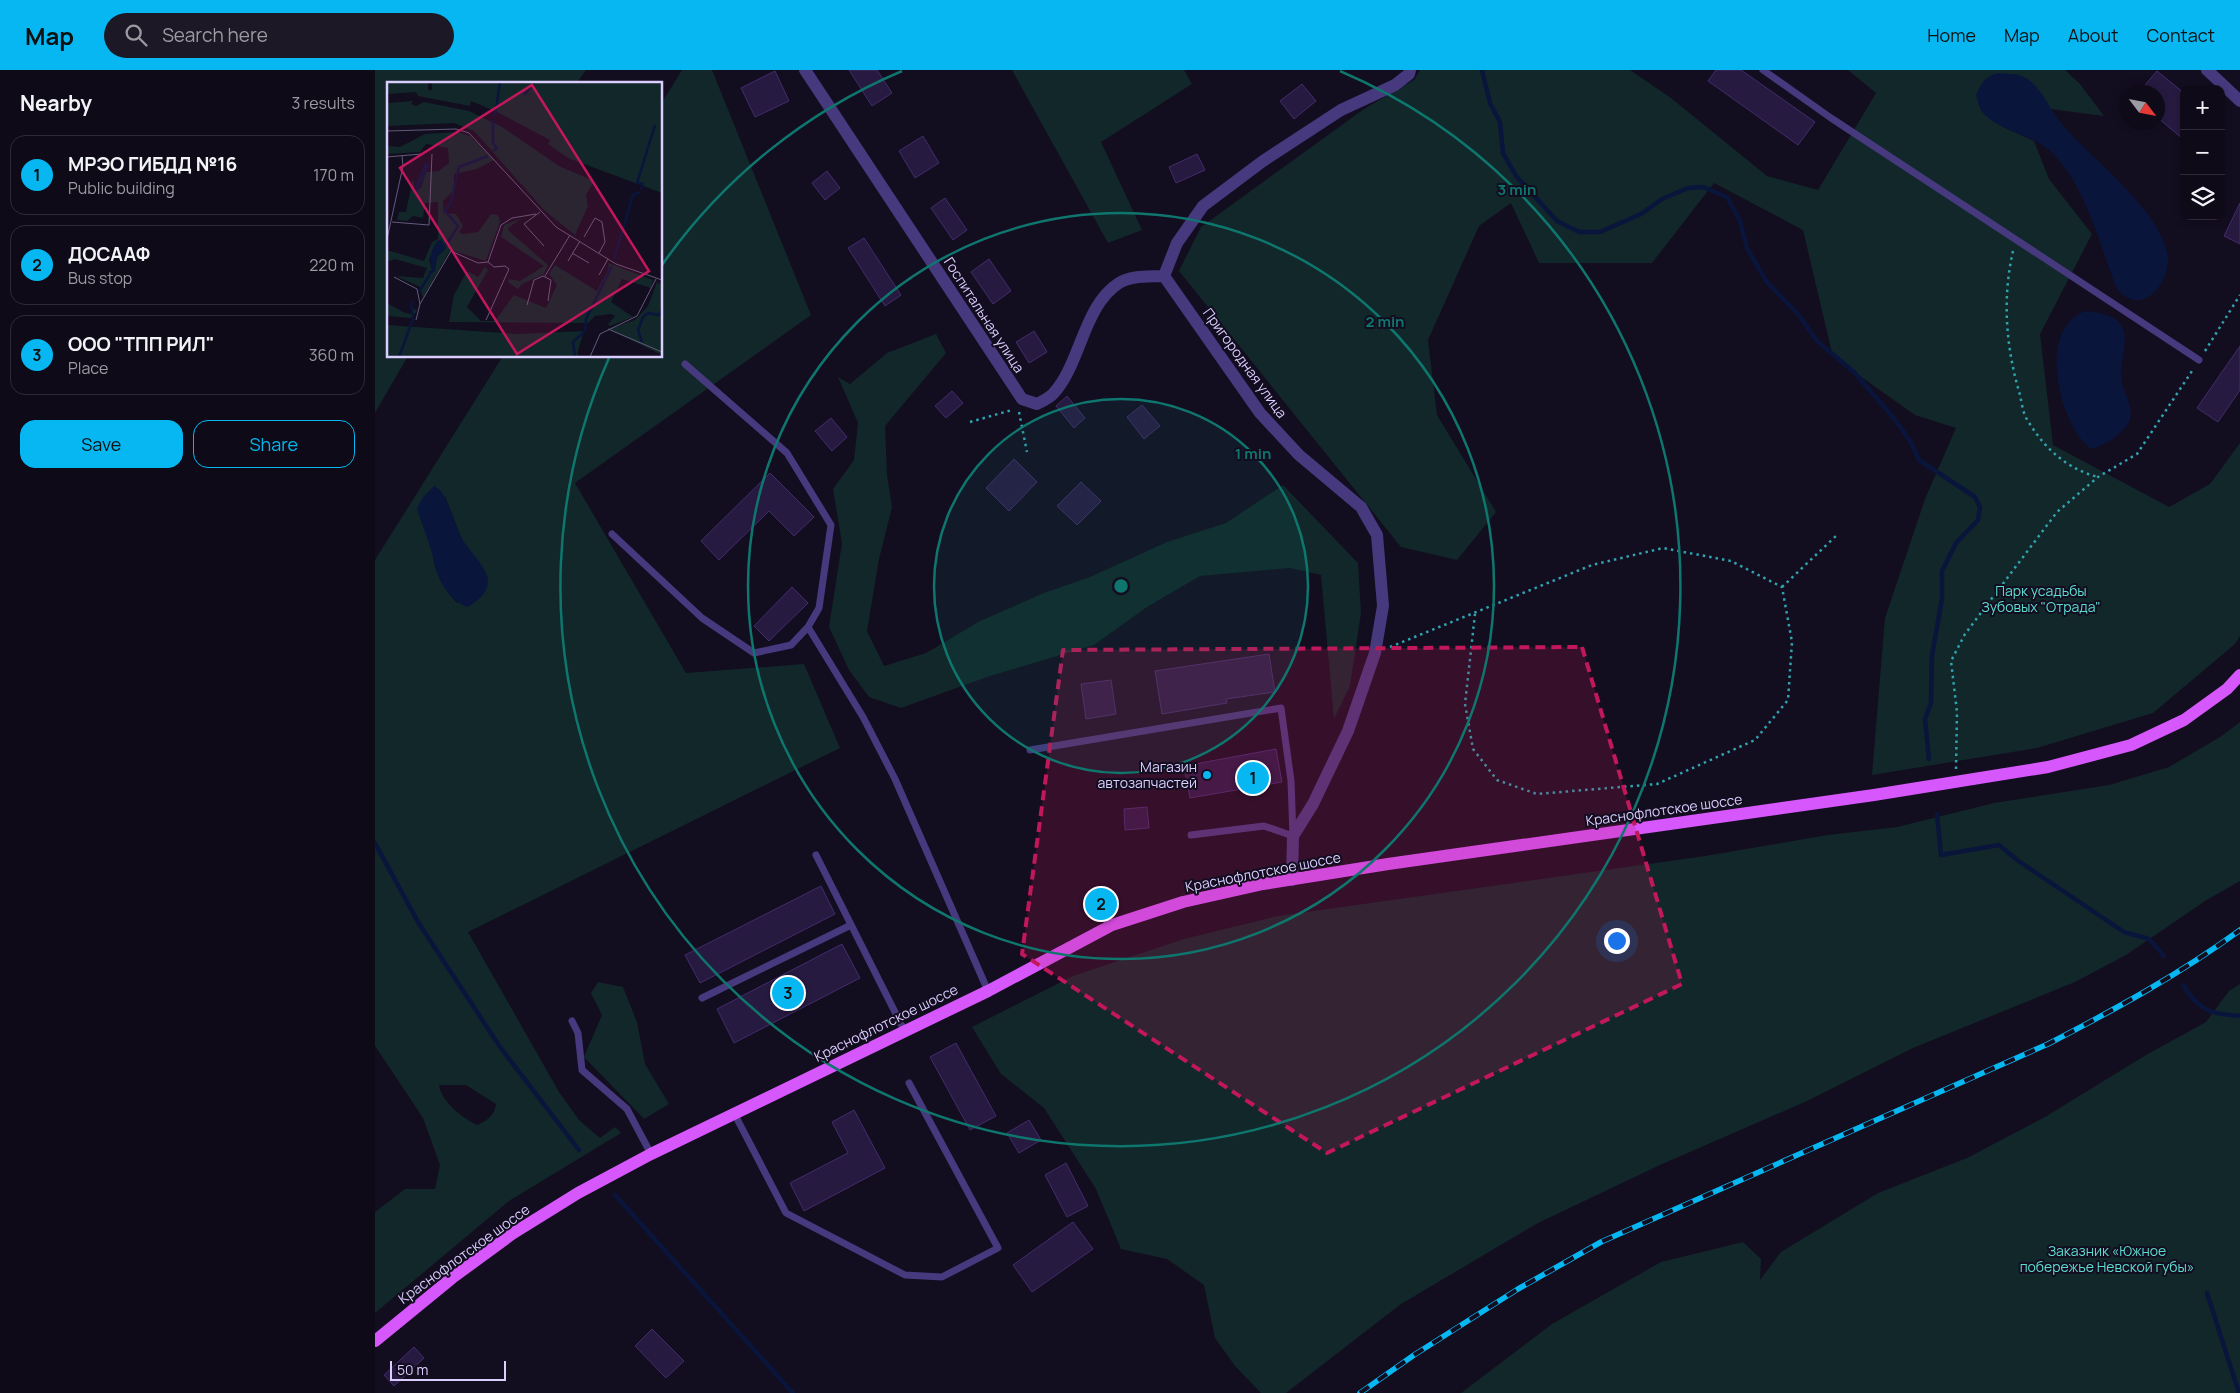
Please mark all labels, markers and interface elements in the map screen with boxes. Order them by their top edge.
search box [104,13,454,58]
text: Map [25,19,74,52]
icon: search [122,21,150,49]
text: Search here [162,22,268,48]
text: Home [1927,23,1976,47]
text: Map [2004,23,2040,47]
text: About [2068,23,2118,47]
text: Contact [2146,23,2215,47]
inset map [387,82,663,358]
north arrow [2120,85,2165,130]
map controls [2180,85,2225,220]
button: + [2180,85,2225,130]
text: Nearby [20,89,92,117]
text: 3 results [292,92,355,114]
button: − [2180,130,2225,175]
text: МРЭО ГИБДД №16 [68,151,237,177]
text: 1 [33,164,41,186]
text: 170 m [313,164,354,186]
button: layers [2180,175,2225,220]
text: Public building [68,177,175,199]
text: 3 min [1498,179,1536,200]
text: ДОСААФ [68,241,150,267]
street label: Госпитальная улица [940,253,1029,376]
text: 2 [32,254,42,276]
text: 220 m [309,254,354,276]
text: Bus stop [68,267,132,289]
street label: Пригородная улица [1199,304,1292,422]
text: 2 min [1365,311,1405,332]
text: ООО "ТПП РИЛ" [68,331,215,357]
text: 3 [32,344,42,366]
text: 360 m [309,344,354,366]
text: Place [68,357,108,379]
button: Save [20,420,183,468]
button: Share [193,420,355,468]
text: 1 min [1235,443,1271,464]
centre of rings [1112,577,1130,595]
park label: Парк усадьбы Зубовых "Отрада" [1981,581,2101,616]
place label: Магазин автозапчастей [1098,757,1197,792]
pin: 1 [1237,759,1269,797]
marker: Магазин автозапчастей [1201,769,1213,781]
street label: Краснофлотское шоссе [1584,789,1744,830]
street label: Краснофлотское шоссе [1184,847,1342,896]
pin: 2 [1085,885,1117,923]
your location [1604,928,1630,954]
pin: 3 [772,974,804,1012]
street label: Краснофлотское шоссе [811,979,961,1066]
street label: Краснофлотское шоссе [394,1199,533,1308]
park label: Заказник «Южное побережье Невской губы» [2020,1241,2194,1276]
scale bar [390,1358,506,1381]
text: 50 m [397,1360,428,1379]

